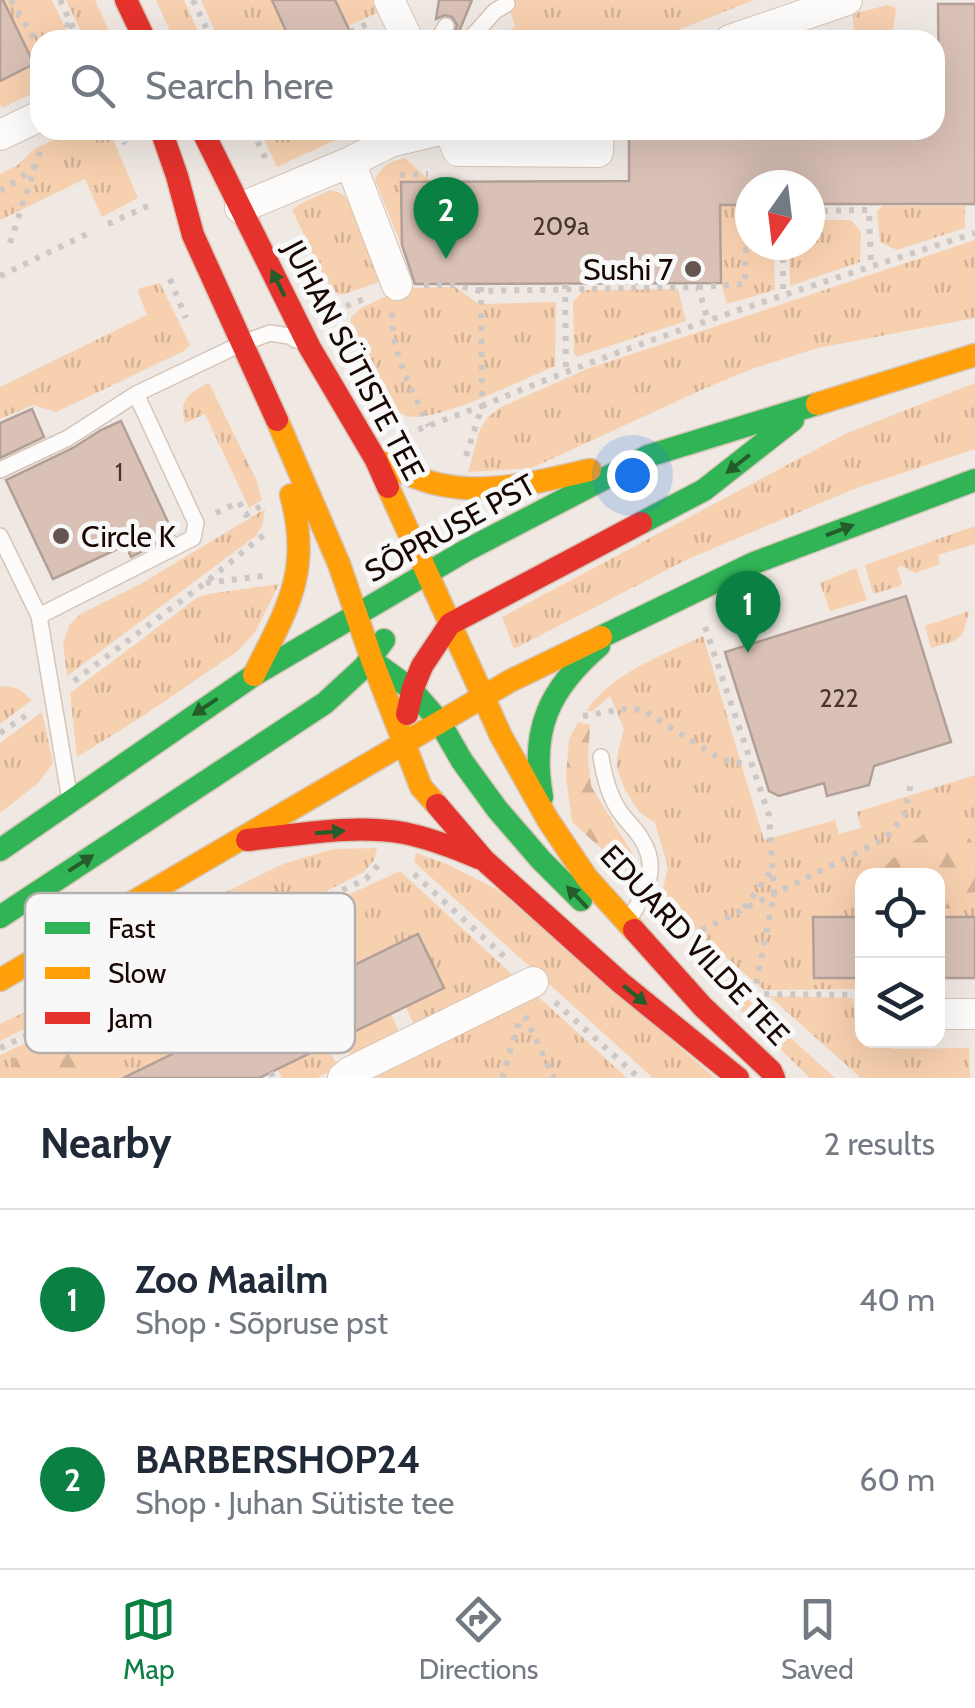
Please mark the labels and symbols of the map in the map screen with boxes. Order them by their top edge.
north arrow [735,170,825,260]
pin: 2 [414,176,478,259]
house number: 209a [533,211,589,241]
street label: JUHAN SÜTISTE TEE [275,233,433,486]
place label: Sushi 7 [583,251,673,288]
marker: Sushi 7 [682,258,704,280]
one-way arrow [269,268,286,297]
your location [607,450,658,501]
one-way arrow [725,453,751,474]
house number: 1 [115,457,123,487]
street label: SÕPRUSE PST [358,466,542,590]
place label: Circle K [81,518,176,555]
one-way arrow [825,522,855,537]
marker: Circle K [50,525,72,547]
pin: 1 [716,570,780,653]
house number: 222 [819,683,859,713]
one-way arrow [192,698,219,716]
one-way arrow [315,823,346,839]
street label: EDUARD VILDE TEE [593,837,797,1053]
one-way arrow [68,854,95,873]
one-way arrow [566,886,590,909]
legend [25,893,355,1053]
text: Fast [108,911,156,945]
text: Slow [108,956,166,990]
one-way arrow [623,984,648,1005]
text: Jam [107,1001,153,1035]

